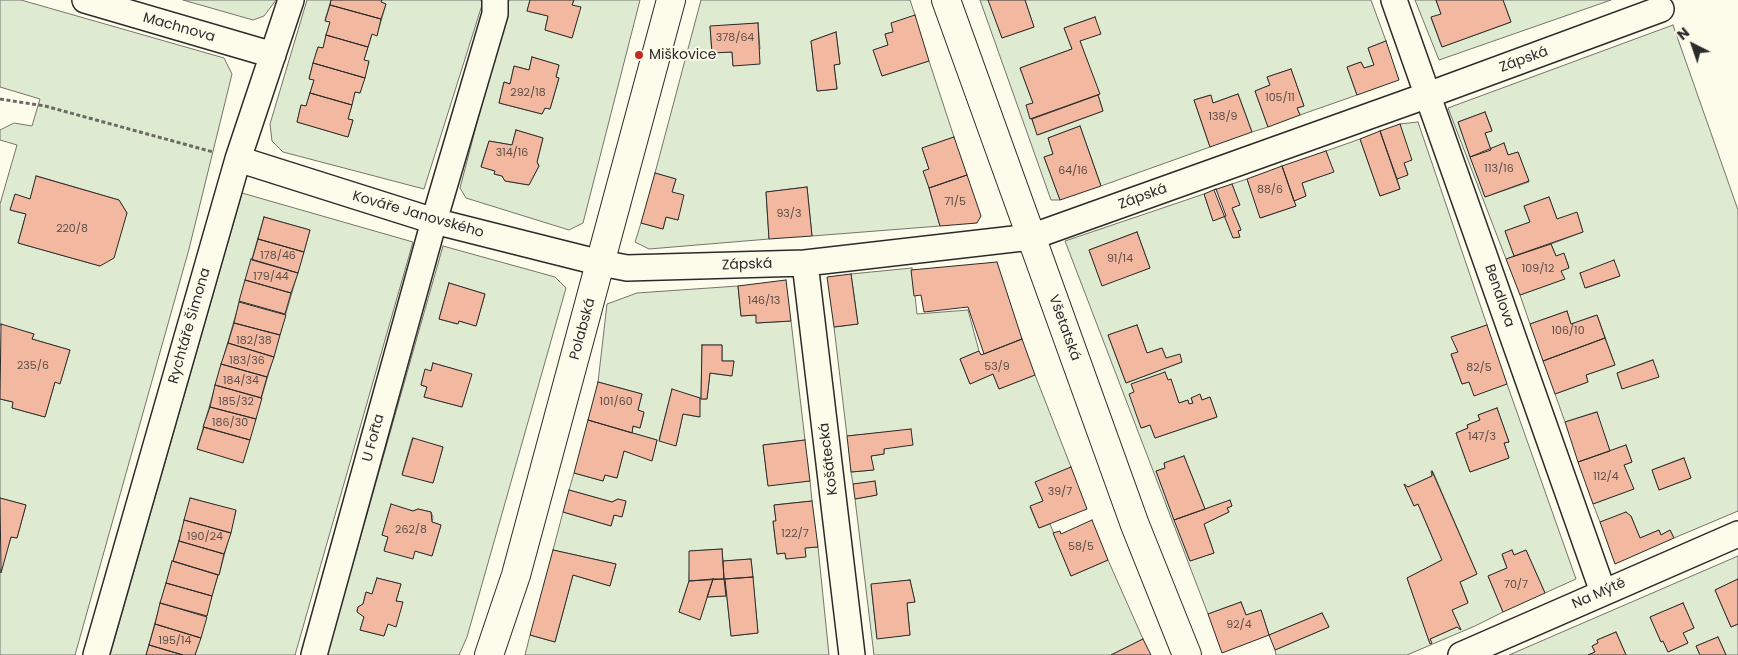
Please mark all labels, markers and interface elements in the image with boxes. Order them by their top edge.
street label: Machnova [141,10,217,46]
north arrow [1668,20,1718,70]
text: N [1673,23,1694,45]
house number: 378/64 [716,31,754,45]
street label: Zápská [1497,43,1551,77]
place label: Miškovice [649,47,716,63]
marker: Miškovice [633,49,645,61]
house number: 292/18 [510,86,546,100]
house number: 105/11 [1265,91,1295,105]
house number: 138/9 [1208,110,1238,124]
house number: 314/16 [496,146,528,160]
house number: 113/16 [1484,162,1514,176]
house number: 64/16 [1058,164,1088,178]
street label: Zápská [1116,180,1170,214]
house number: 88/6 [1257,183,1283,197]
street label: Kováře Janovského [350,188,486,242]
house number: 71/5 [944,195,966,209]
house number: 93/3 [776,207,802,221]
house number: 220/8 [56,222,88,236]
house number: 178/46 [260,249,296,263]
house number: 91/14 [1107,252,1133,266]
street label: Zápská [721,256,773,274]
street label: Bendlova [1480,262,1518,330]
house number: 109/12 [1522,262,1554,276]
street label: Rychtáře Šimona [165,266,215,386]
house number: 179/44 [253,270,289,284]
street label: Všetatská [1044,293,1084,363]
house number: 146/13 [748,294,780,308]
street label: Polabská [567,296,599,362]
house number: 106/10 [1551,324,1585,338]
house number: 182/38 [236,334,272,348]
house number: 183/36 [229,354,265,368]
house number: 235/6 [17,359,49,373]
house number: 53/9 [984,360,1010,374]
house number: 82/5 [1466,361,1492,375]
house number: 184/34 [223,374,259,388]
house number: 185/32 [218,395,254,409]
house number: 101/60 [599,395,633,409]
street label: U Fořta [360,412,388,464]
house number: 186/30 [212,416,248,430]
street label: Košátecká [816,422,842,496]
house number: 147/3 [1468,430,1496,444]
house number: 112/4 [1593,470,1619,484]
house number: 39/7 [1048,485,1072,499]
house number: 262/8 [395,523,427,537]
house number: 122/7 [781,527,809,541]
house number: 190/24 [187,530,223,544]
house number: 58/5 [1068,540,1094,554]
street label: Na Mýtě [1570,575,1628,613]
house number: 70/7 [1504,578,1528,592]
house number: 92/4 [1226,618,1252,632]
house number: 195/14 [158,634,192,648]

